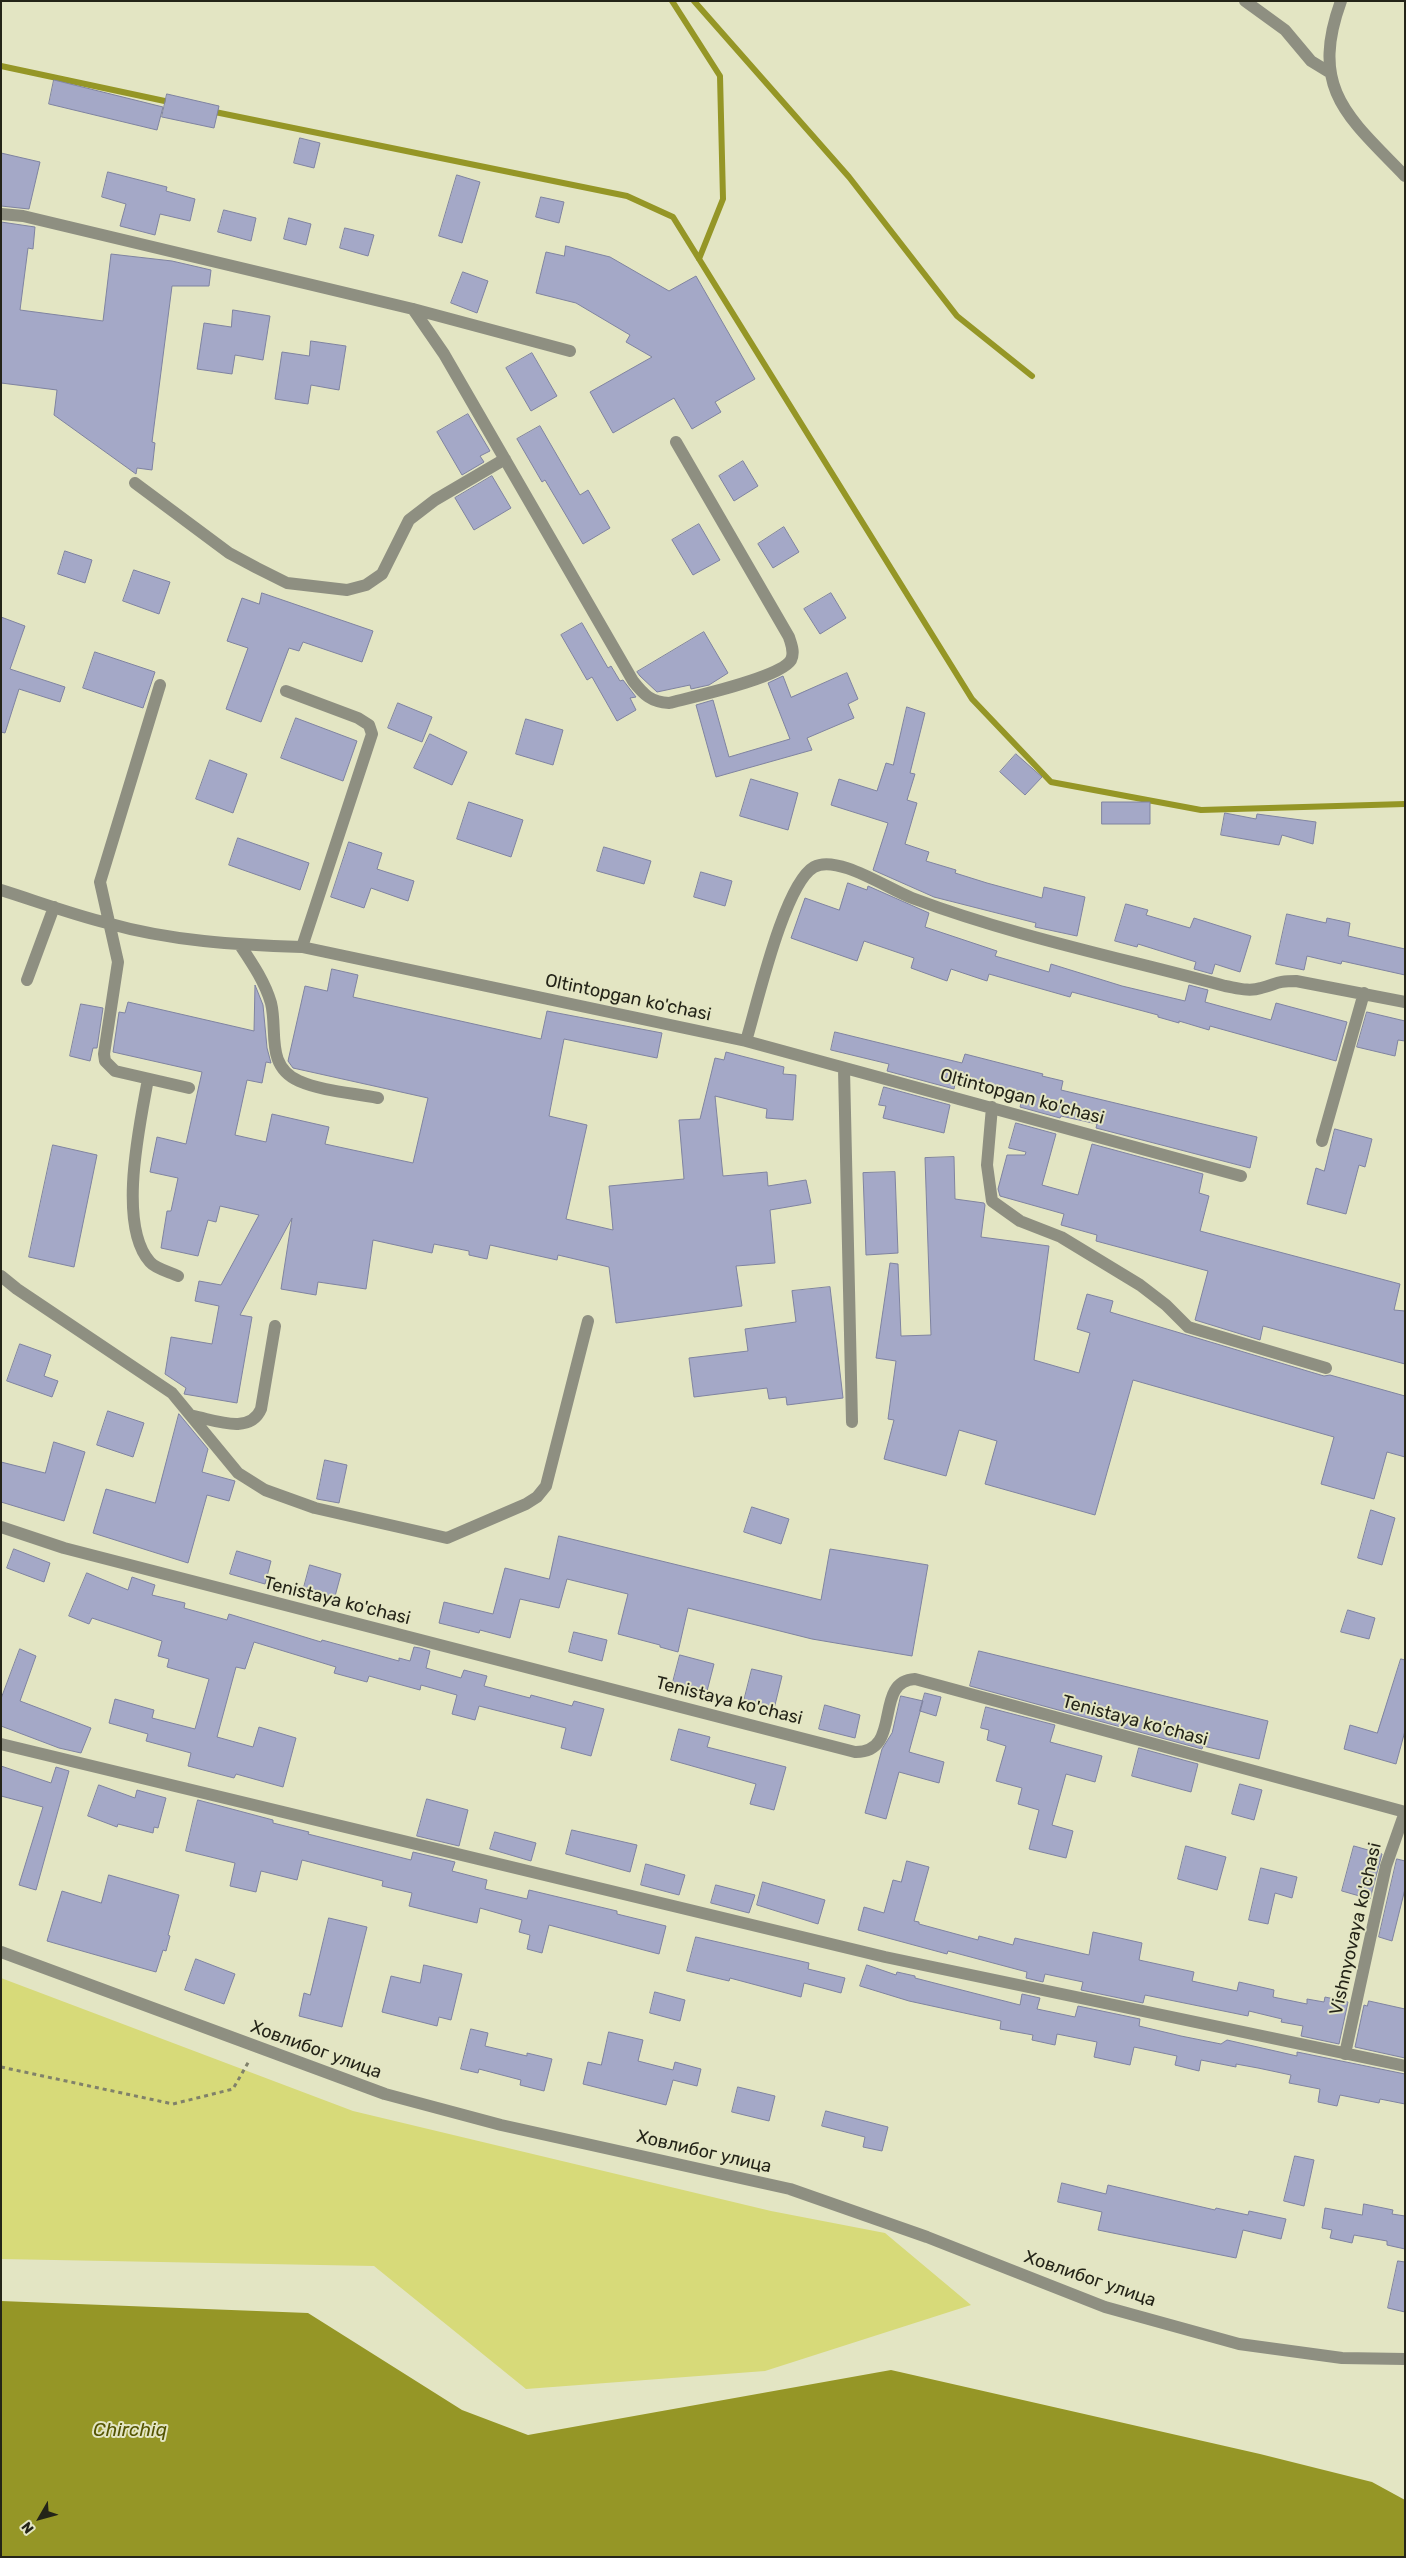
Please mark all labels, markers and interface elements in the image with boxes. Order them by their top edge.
street label: Oltintopgan ko'chasi [543,970,713,1026]
street label: Oltintopgan ko'chasi [937,1065,1107,1129]
street label: Tenistaya ko'chasi [261,1572,413,1630]
street label: Tenistaya ko'chasi [653,1672,805,1730]
street label: Tenistaya ko'chasi [1060,1691,1210,1751]
street label: Vishnyovaya ko'chasi [1326,1841,1386,2017]
street label: Ховлибог улица [247,2016,385,2084]
street label: Ховлибог улица [634,2126,774,2178]
street label: Ховлибог улица [1021,2246,1159,2312]
water label: Chirchiq [93,2420,167,2442]
north arrow [15,2493,65,2543]
text: N [18,2518,38,2537]

